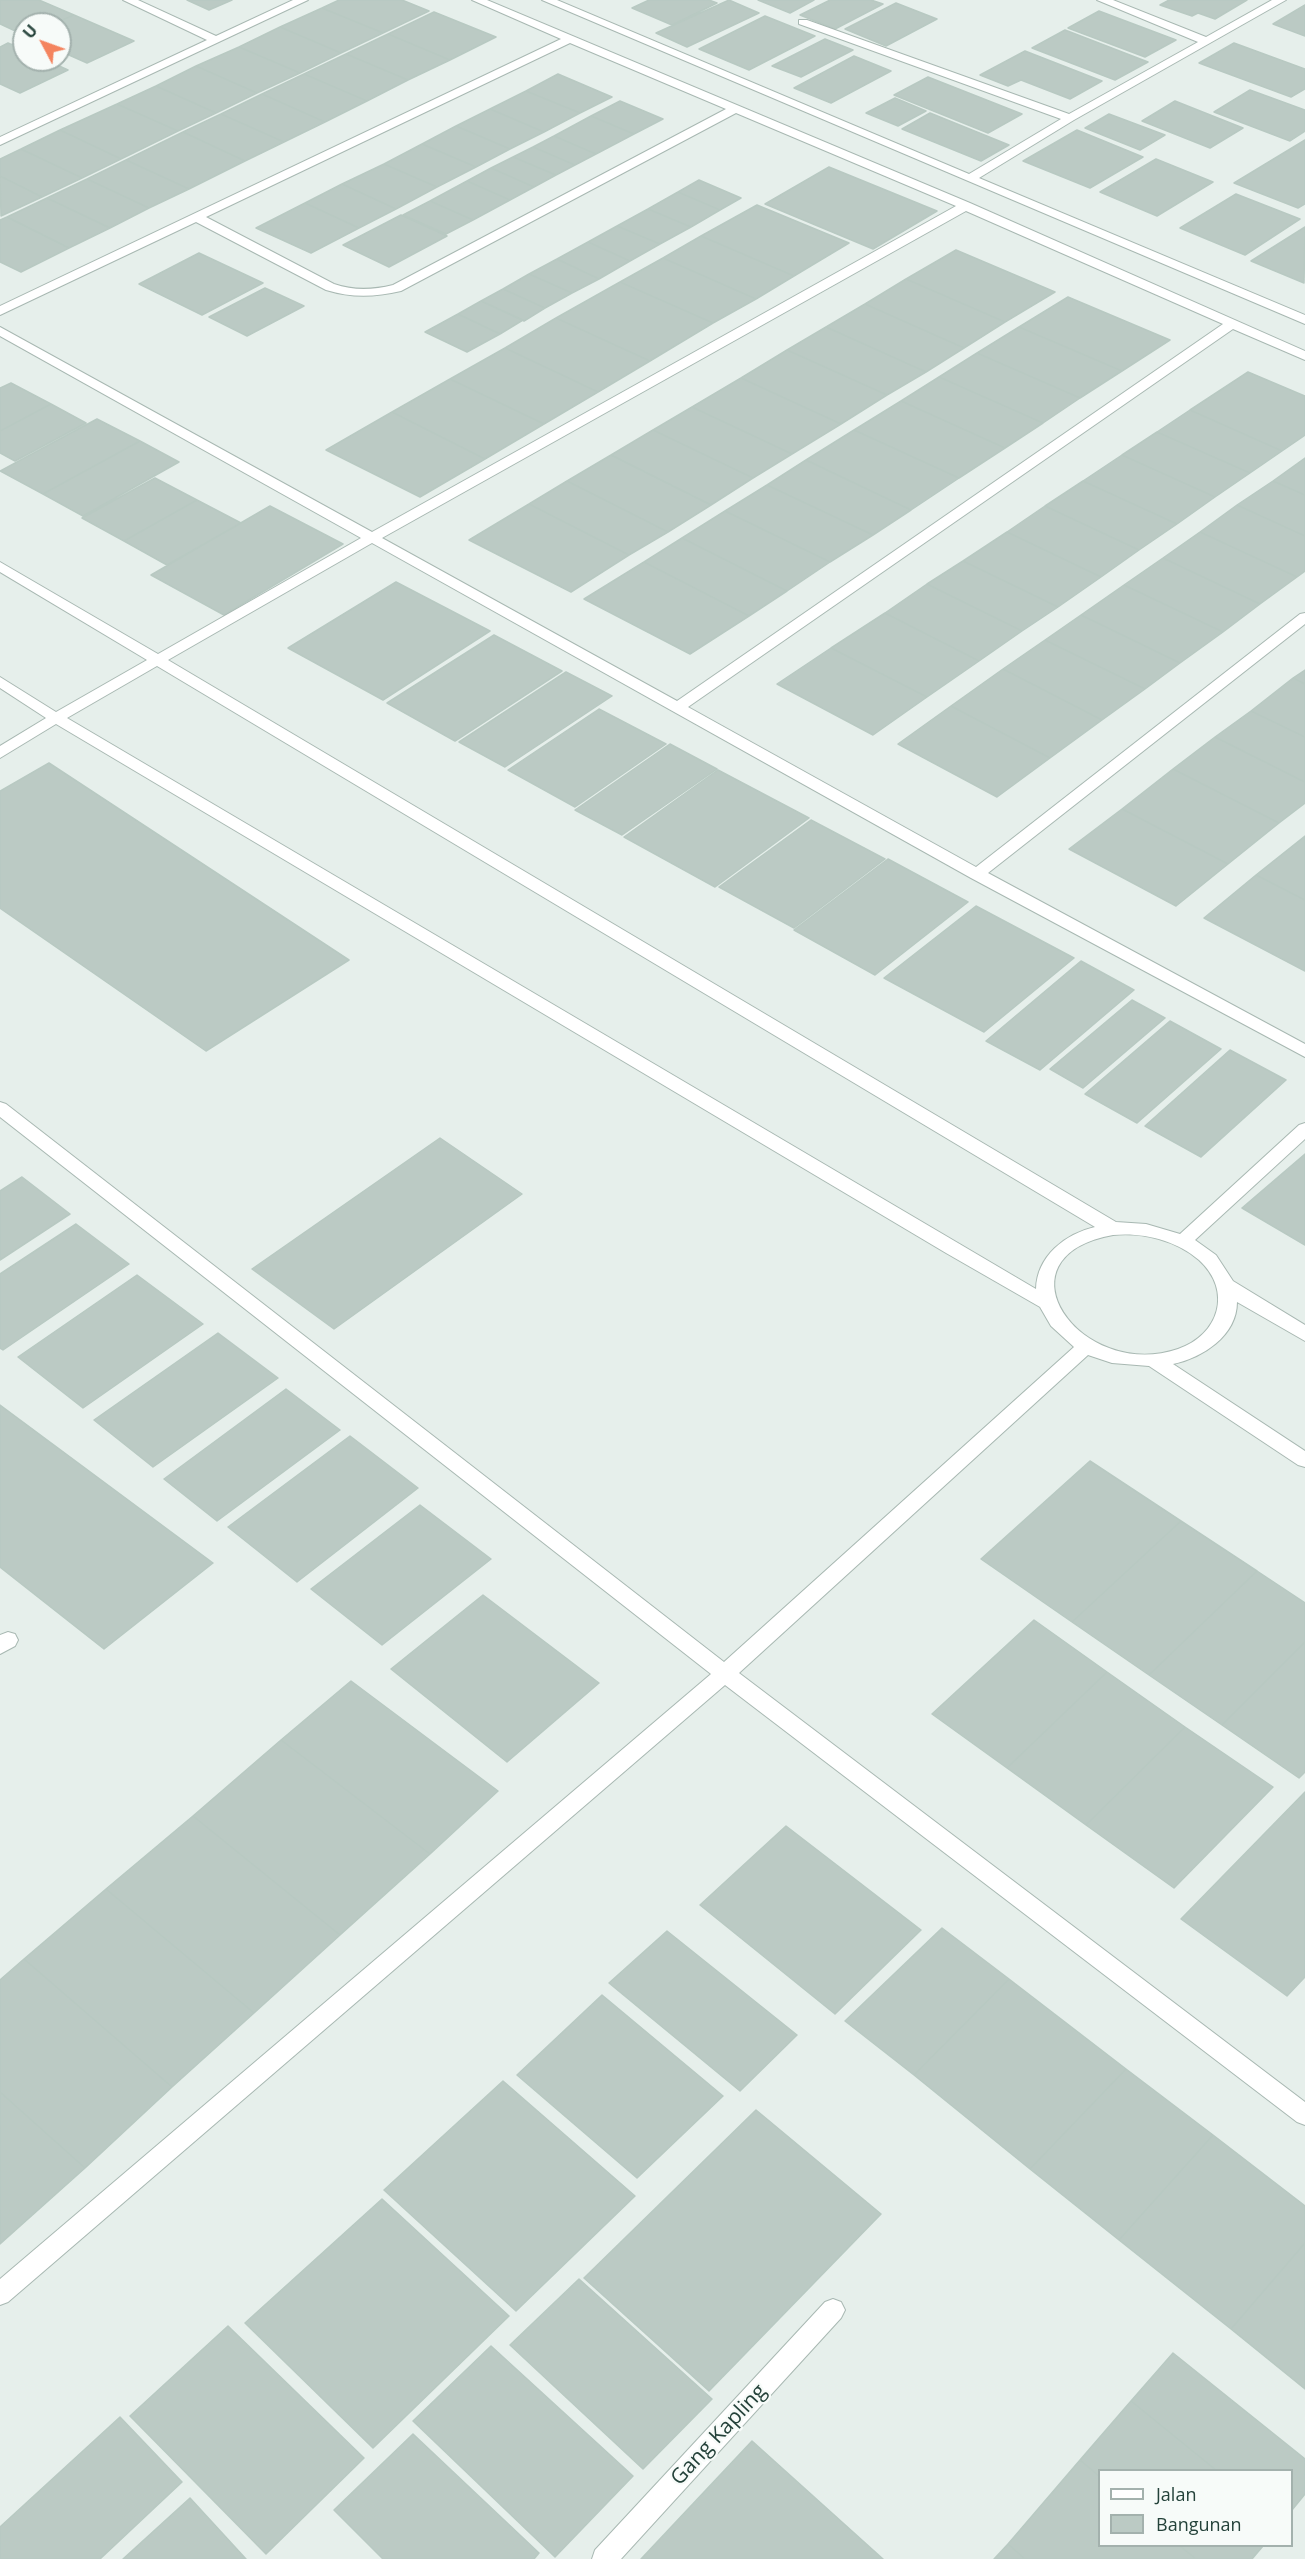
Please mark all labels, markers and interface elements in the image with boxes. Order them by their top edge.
north arrow [12,12,72,72]
text: U [18,20,42,43]
street label: Gang Kapling [666,2379,772,2491]
legend [1098,2469,1293,2547]
text: Jalan [1156,2482,1196,2506]
text: Bangunan [1156,2512,1242,2536]

